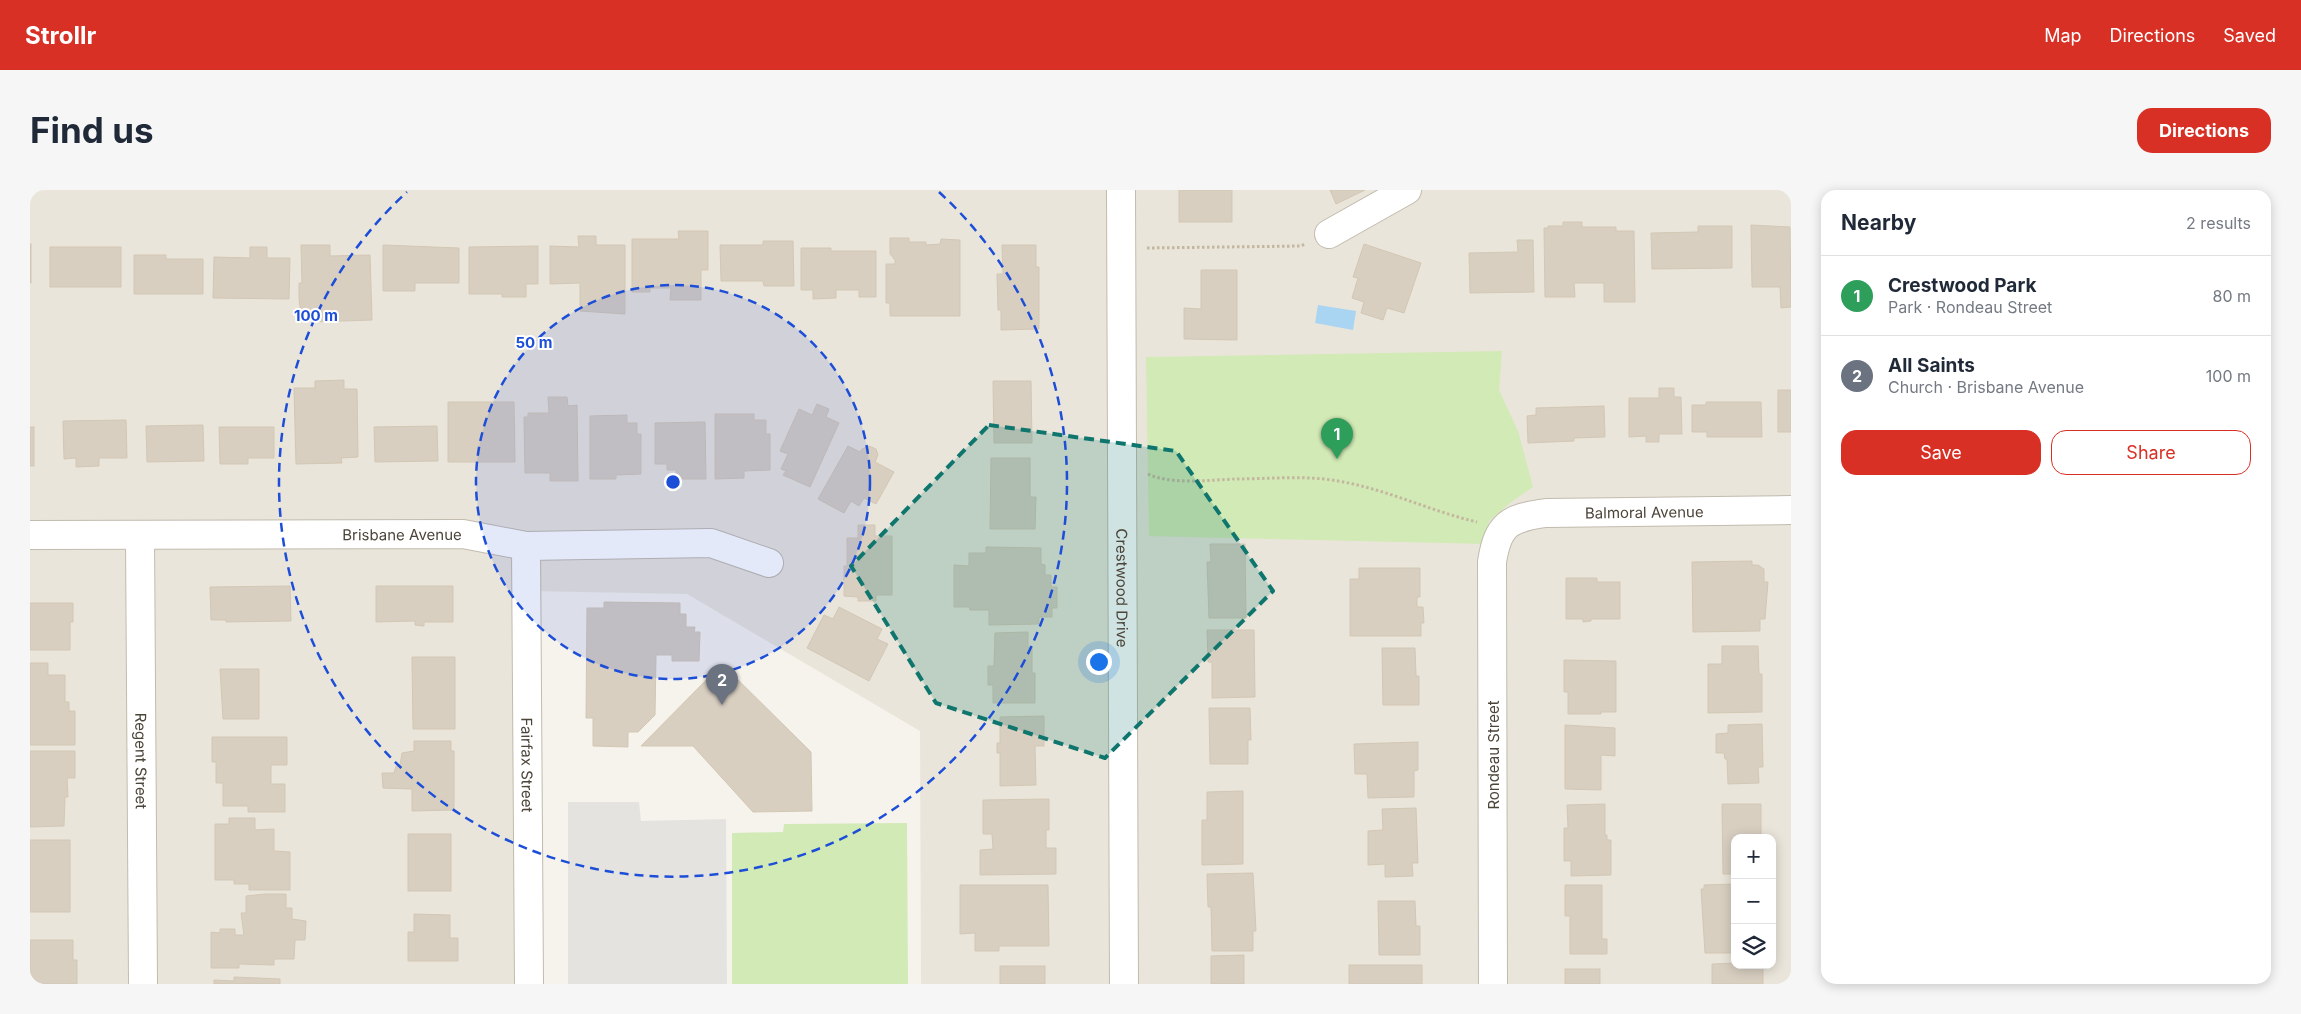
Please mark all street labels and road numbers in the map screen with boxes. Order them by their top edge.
street label: Balmoral Avenue [1585,502,1704,522]
street label: Brisbane Avenue [342,525,462,544]
street label: Crestwood Drive [1113,529,1132,647]
street label: Rondeau Street [1484,700,1503,810]
street label: Regent Street [132,713,151,809]
street label: Fairfax Street [518,717,537,813]

